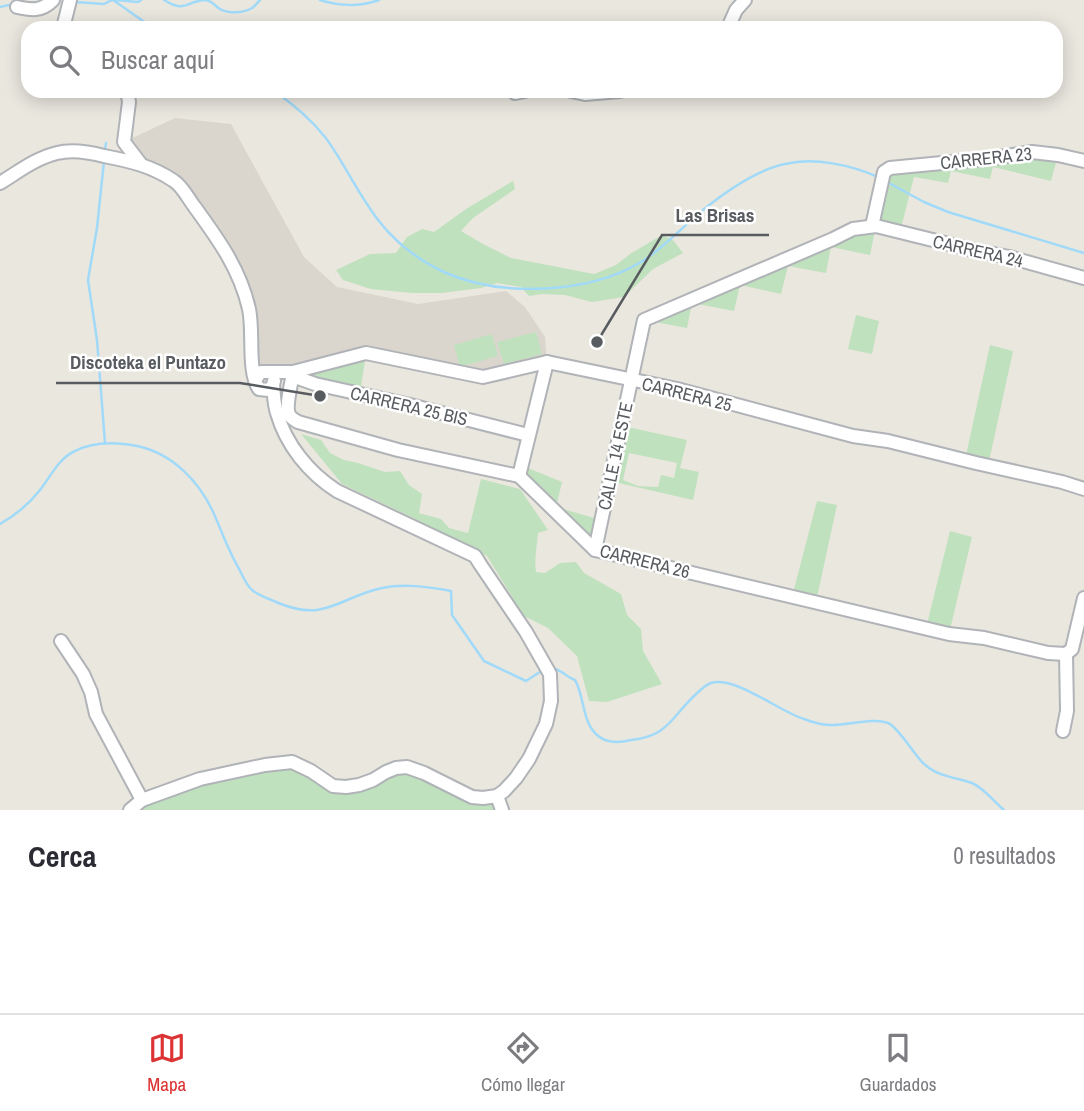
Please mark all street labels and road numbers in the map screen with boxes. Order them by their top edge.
street label: CARRERA 23 [939,141,1033,175]
street label: CARRERA 24 [930,228,1026,274]
street label: CARRERA 25 [639,371,735,417]
street label: CARRERA 25 BIS [348,380,470,432]
street label: CALLE 14 ESTE [591,400,639,512]
street label: CARRERA 26 [597,538,693,584]

